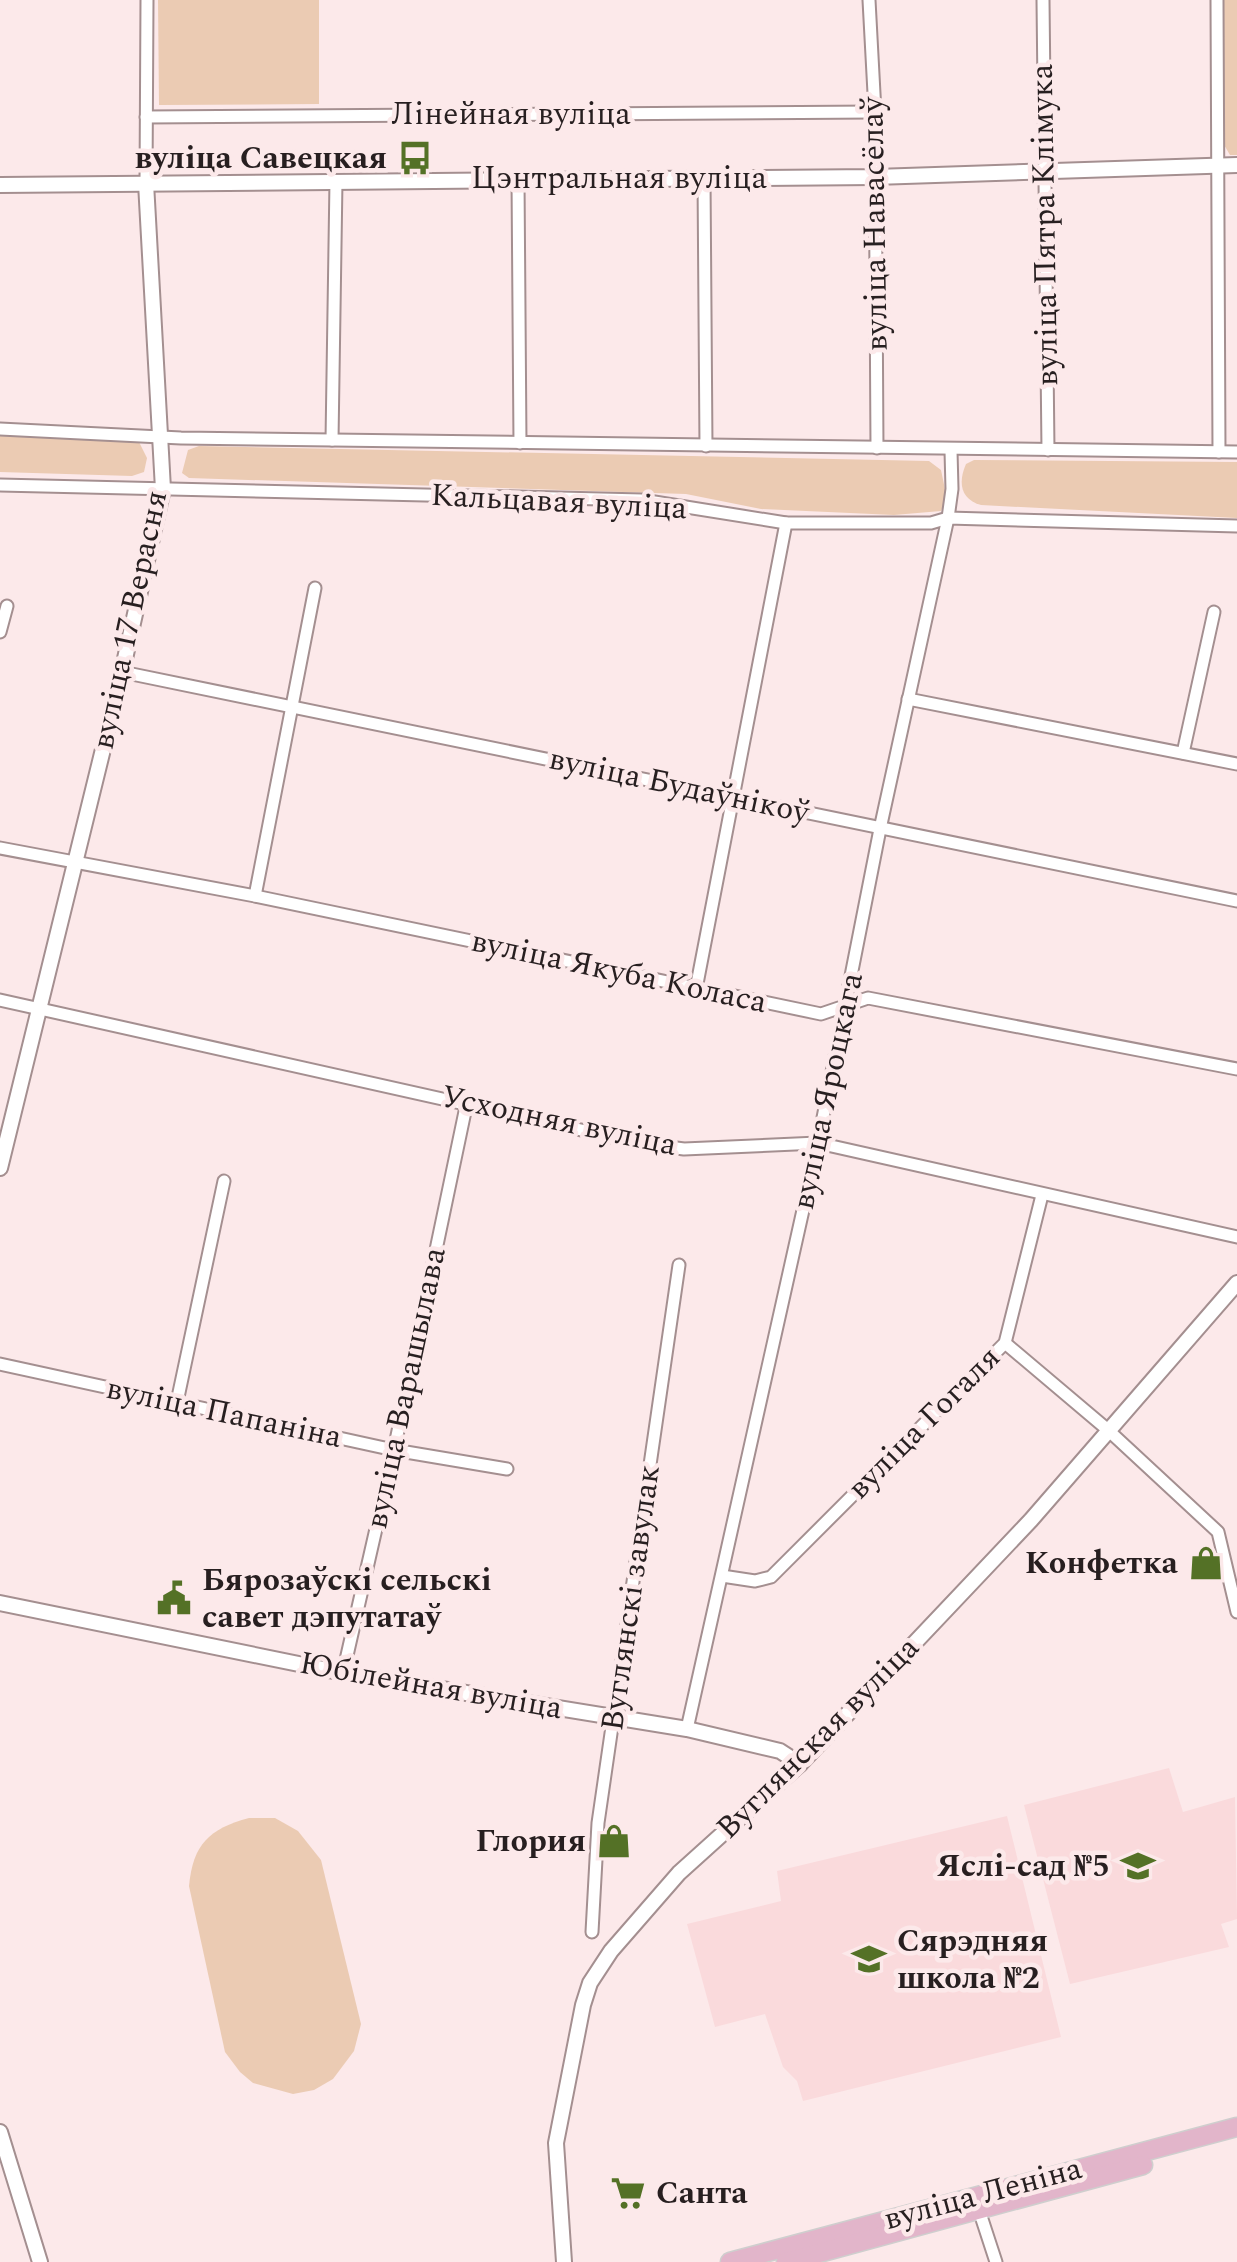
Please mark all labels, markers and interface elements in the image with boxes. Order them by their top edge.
street label: вуліца Пятра Клімука [1018,63,1072,387]
street label: Лінейная вуліца [391,90,631,139]
street label: вуліца Навасёлаў [848,95,902,352]
place label: вуліца Савецкая [135,134,387,183]
bus stop icon: вуліца Савецкая [396,139,434,177]
street label: Цэнтральная вуліца [471,154,767,203]
street label: Кальцавая вуліца [430,471,689,533]
street label: вуліца 17 Верасня [79,486,181,754]
street label: вуліца Будаўнікоў [544,734,815,838]
street label: вуліца Якуба Коласа [467,917,772,1027]
street label: вуліца Яроцкага [779,968,877,1214]
street label: Усходняя вуліца [437,1072,682,1170]
street label: вуліца Варашылава [352,1242,460,1533]
street label: вуліца Гогаля [836,1335,1012,1511]
street label: вуліца Папаніна [102,1364,347,1462]
street label: Вуглянскі завулак [588,1462,674,1734]
place label: Конфетка [1025,1539,1179,1588]
shop icon: Конфетка [1187,1544,1225,1582]
place label: Бярозаўскі сельскі савет дэпутатаў [202,1556,492,1642]
public building icon: Бярозаўскі сельскі савет дэпутатаў [155,1579,193,1617]
street label: Вуглянская вуліца [705,1625,931,1851]
street label: Юбілейная вуліца [296,1639,567,1733]
place label: Глория [475,1817,586,1866]
shop icon: Глория [595,1822,633,1860]
place label: Яслі-сад №5 [937,1842,1110,1891]
school or university icon: Яслі-сад №5 [1119,1847,1157,1885]
place label: Сярэдняя школа №2 [897,1917,1048,2003]
school or university icon: Сярэдняя школа №2 [850,1940,888,1978]
street label: вуліца Леніна [878,2144,1088,2244]
place label: Санта [656,2169,748,2218]
supermarket icon: Санта [609,2174,647,2212]

